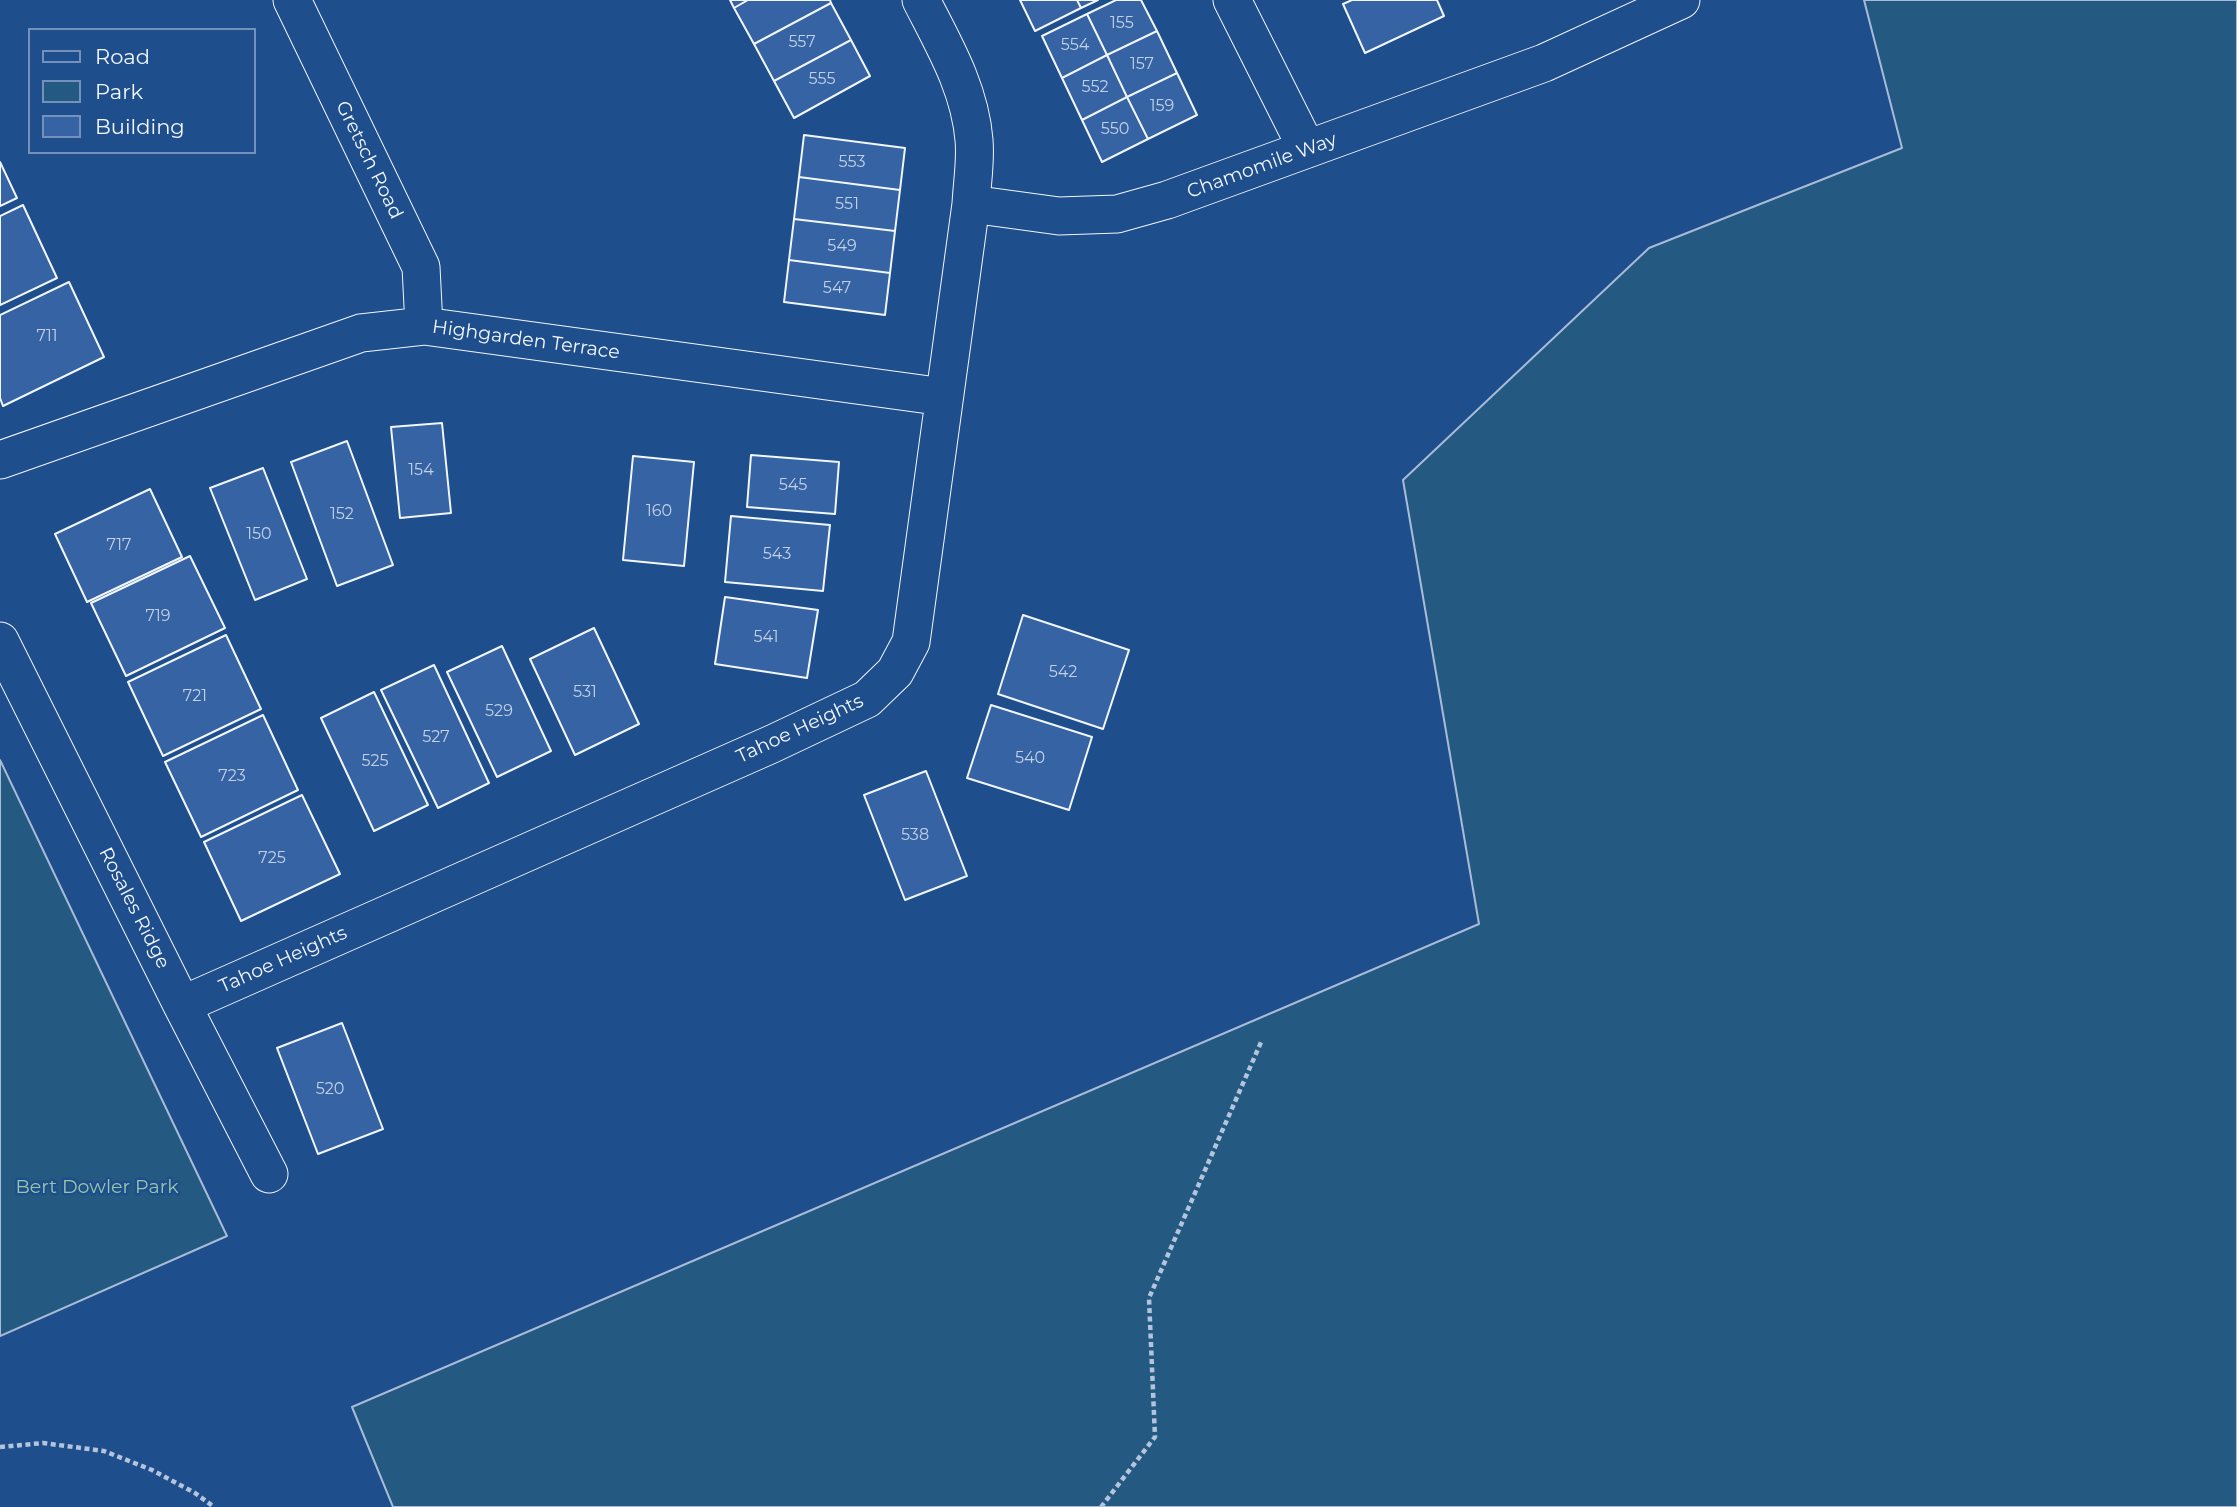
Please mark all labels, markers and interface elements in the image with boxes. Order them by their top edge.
house number: 155 [1110,13,1134,33]
legend [28,28,256,154]
house number: 557 [788,32,816,52]
house number: 554 [1061,35,1089,55]
text: Road [95,44,150,69]
house number: 157 [1130,54,1154,74]
house number: 555 [808,69,836,89]
house number: 552 [1081,77,1109,97]
text: Park [95,79,143,104]
house number: 159 [1150,96,1174,116]
street label: Gretsch Road [331,97,407,223]
text: Building [95,114,185,139]
house number: 550 [1101,119,1129,139]
street label: Chamomile Way [1184,128,1340,204]
house number: 553 [839,152,865,172]
house number: 551 [835,194,859,214]
house number: 549 [827,236,857,256]
house number: 547 [823,278,851,298]
street label: Highgarden Terrace [431,316,621,364]
house number: 711 [36,326,58,346]
house number: 154 [408,460,434,480]
house number: 545 [779,475,807,495]
house number: 160 [646,501,672,521]
house number: 152 [330,504,354,524]
house number: 150 [246,524,272,544]
house number: 717 [107,535,131,555]
house number: 543 [763,544,791,564]
house number: 719 [145,606,171,626]
house number: 541 [753,627,779,647]
house number: 542 [1049,662,1077,682]
house number: 531 [573,682,597,702]
house number: 721 [183,686,207,706]
street label: Tahoe Heights [733,690,867,768]
house number: 529 [485,701,513,721]
house number: 527 [422,727,450,747]
house number: 540 [1015,748,1045,768]
house number: 525 [361,751,389,771]
house number: 723 [218,766,246,786]
house number: 538 [901,825,929,845]
street label: Rosales Ridge [94,843,174,973]
house number: 725 [258,848,286,868]
street label: Tahoe Heights [215,922,351,998]
house number: 520 [316,1079,344,1099]
park label: Bert Dowler Park [15,1176,179,1198]

